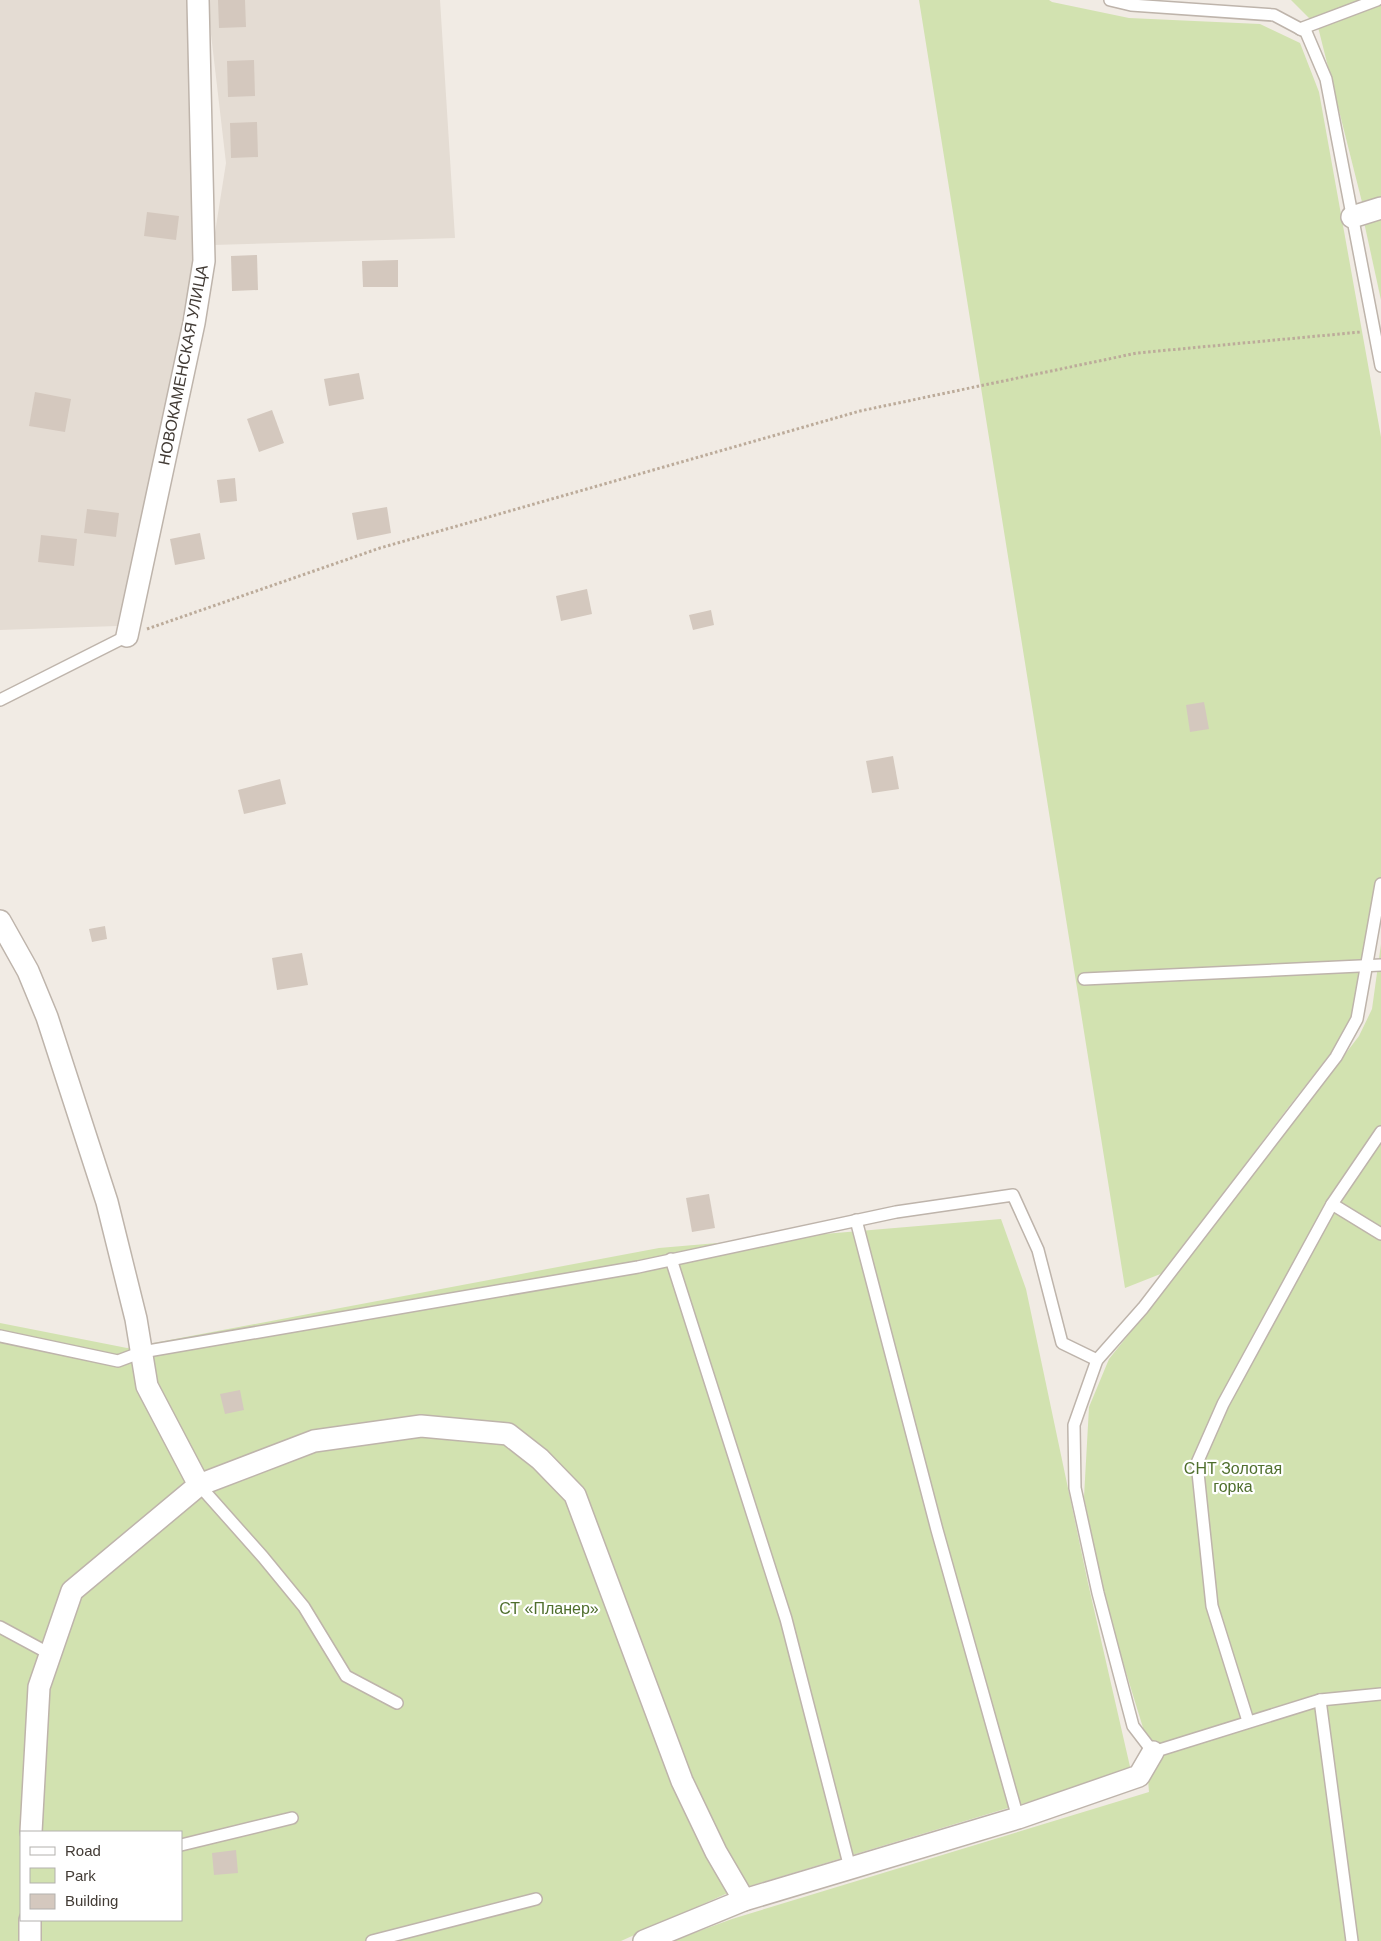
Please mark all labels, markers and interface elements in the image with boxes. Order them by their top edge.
street label: НОВОКАМЕНСКАЯ УЛИЦА [155,263,211,467]
park label: СНТ Золотая горка [1184,1460,1282,1495]
park label: СТ «Планер» [499,1600,599,1617]
legend [20,1831,182,1921]
text: Road [65,1842,101,1859]
text: Park [65,1867,96,1884]
text: Building [65,1892,118,1909]

